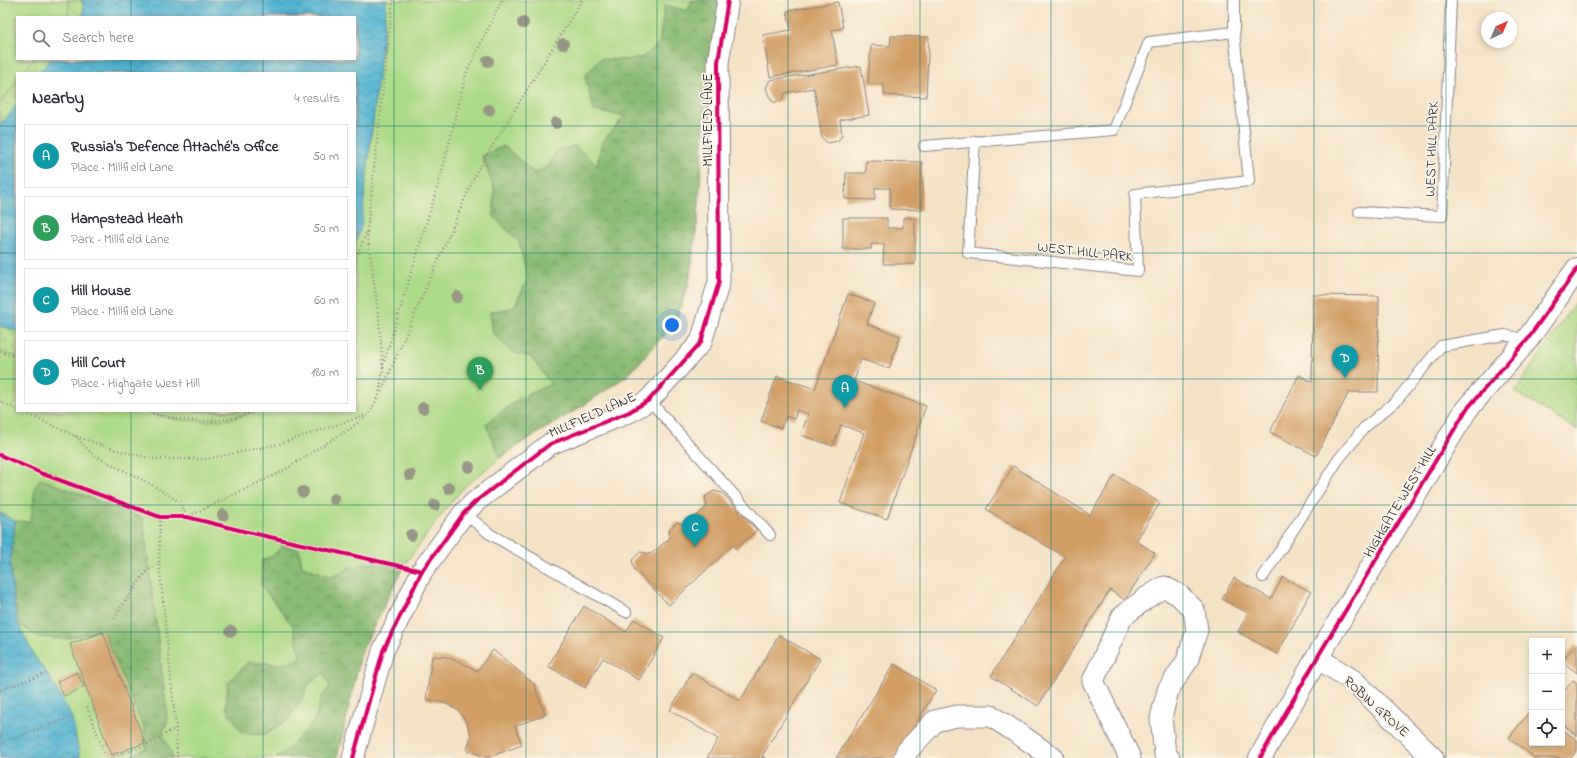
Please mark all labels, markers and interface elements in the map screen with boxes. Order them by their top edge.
north arrow [1481,12,1517,48]
search box [16,16,356,60]
icon: search [30,27,52,49]
text: Search here [62,27,134,49]
street label: MILLFIELD LANE [698,73,719,167]
text: Nearby [32,86,84,111]
text: 4 results [294,89,340,108]
street label: WEST HILL PARK [1420,101,1445,197]
text: Russia's Defence Attaché's Office [71,136,278,158]
text: A [42,147,50,166]
text: 50 m [313,147,339,166]
text: Place · Millfield Lane [71,158,173,177]
text: Hampstead Heath [71,208,183,230]
text: B [42,219,50,238]
text: 50 m [313,219,339,238]
text: Park · Millfield Lane [71,230,169,249]
street label: WEST HILL PARK [1036,237,1134,268]
text: Hill House [71,280,131,302]
text: C [42,291,50,310]
text: 60 m [314,291,339,310]
text: Place · Millfield Lane [71,302,173,321]
your location [662,315,682,335]
pin: D [1332,345,1358,378]
text: Hill Court [71,352,125,374]
pin: B [467,357,493,390]
text: D [41,363,51,382]
text: 180 m [311,363,339,382]
text: Place · Highgate West Hill [71,374,200,393]
pin: A [832,375,858,408]
street label: MILLFIELD LANE [546,387,640,444]
street label: HIGHGATE WEST HILL [1358,441,1443,562]
pin: C [682,514,708,547]
map controls [1529,638,1565,746]
button: + [1529,638,1565,674]
street label: ROBIN GROVE [1338,672,1414,743]
button: − [1529,674,1565,710]
button: locate [1529,710,1565,746]

